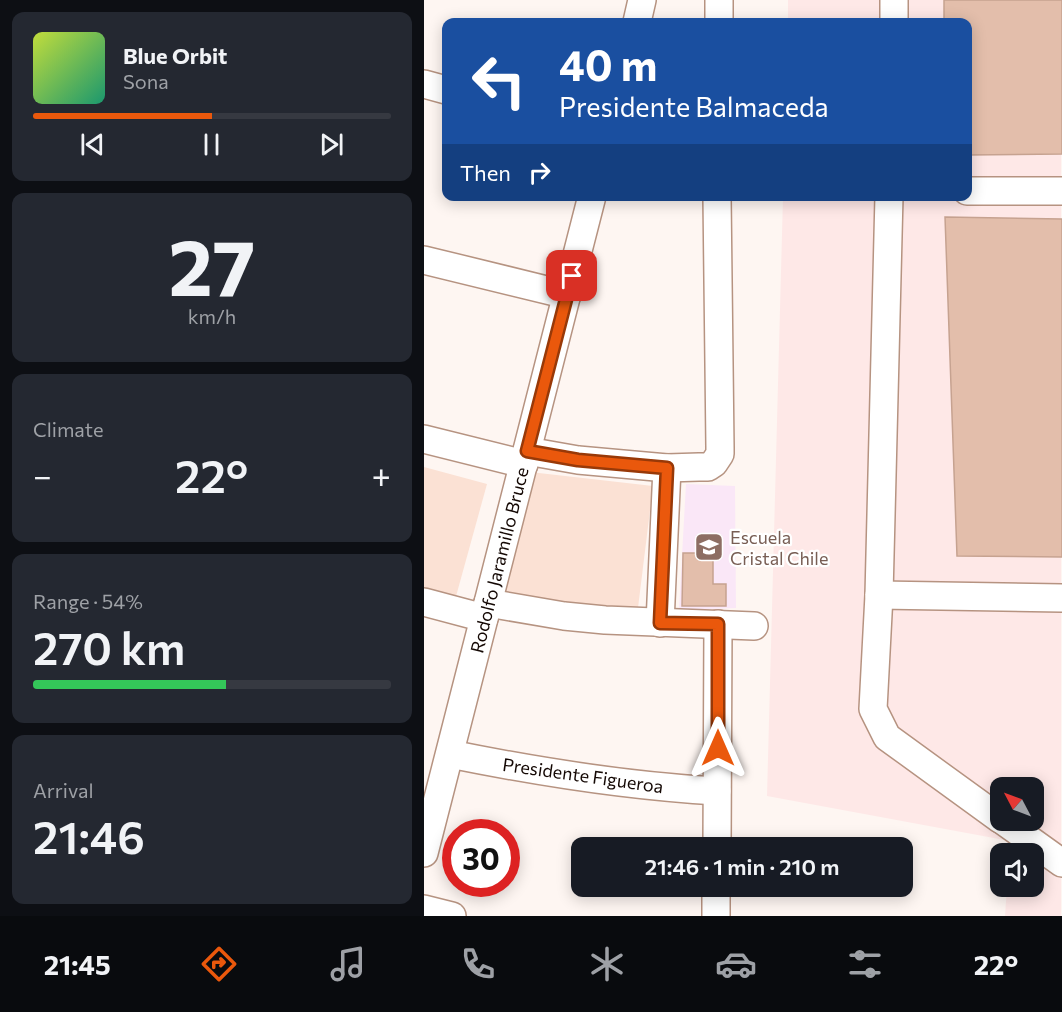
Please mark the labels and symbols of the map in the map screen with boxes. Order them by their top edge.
pin [546,250,597,301]
street label: Rodolfo Jaramillo Bruce [465,465,533,655]
place label: Escuela Cristal Chile [730,526,828,569]
school or university icon: Escuela Cristal Chile [693,531,725,563]
position arrow [686,716,750,780]
street label: Presidente Figueroa [501,753,665,797]
north arrow [990,777,1044,831]
speed limit sign: 30 [442,819,520,897]

